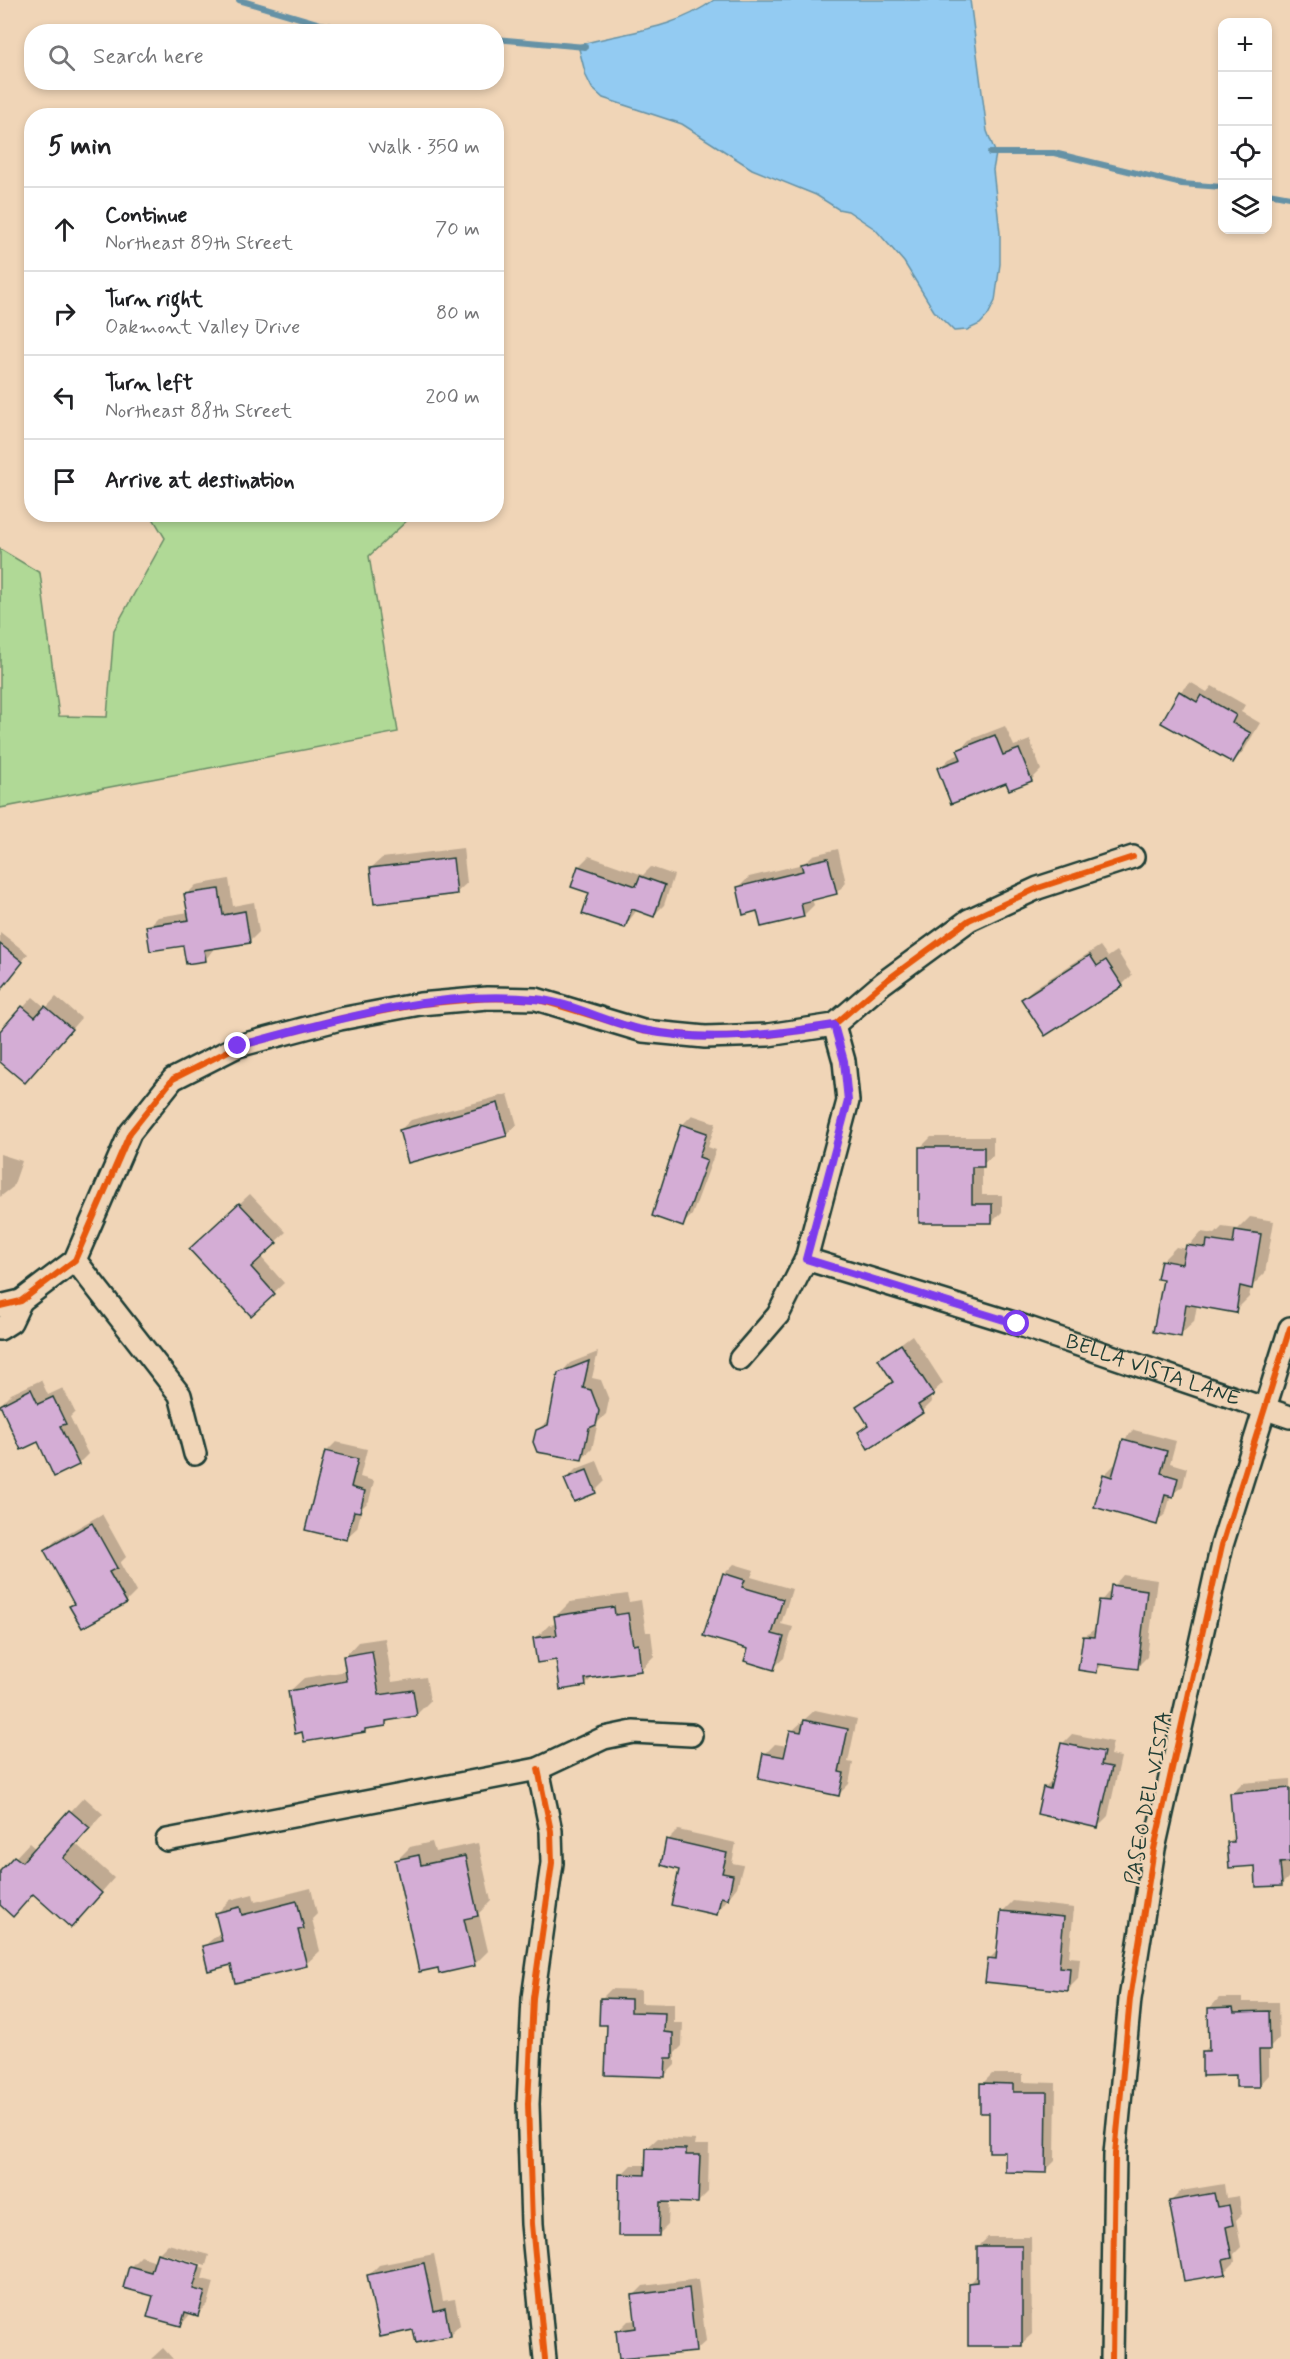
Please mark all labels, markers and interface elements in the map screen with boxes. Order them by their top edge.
map controls [1218,18,1272,234]
button: + [1218,18,1272,72]
search box [24,24,504,90]
icon: search [45,41,78,74]
text: Search here [93,43,204,71]
button: − [1218,72,1272,126]
button: locate [1218,126,1272,180]
text: 5 min [48,130,112,164]
text: Walk · 350 m [368,134,480,161]
button: layers [1218,180,1272,234]
text: Continue [105,202,187,230]
icon: ahead [48,213,81,246]
text: 70 m [435,216,480,243]
text: Northeast 89th Street [105,230,293,257]
text: Turn right [105,286,203,314]
icon: right [48,297,81,330]
text: 80 m [436,300,480,327]
text: Oakmont Valley Drive [105,314,300,341]
text: Turn left [105,370,193,398]
icon: left [48,381,81,414]
text: 200 m [425,384,480,411]
text: Northeast 88th Street [105,398,292,425]
icon: arrive [48,465,81,498]
text: Arrive at destination [105,467,295,495]
route end [224,1032,250,1058]
route start [1003,1310,1029,1336]
street label: BELLA VISTA LANE [1062,1327,1244,1413]
street label: PASEO DEL VISTA [1118,1709,1180,1887]

